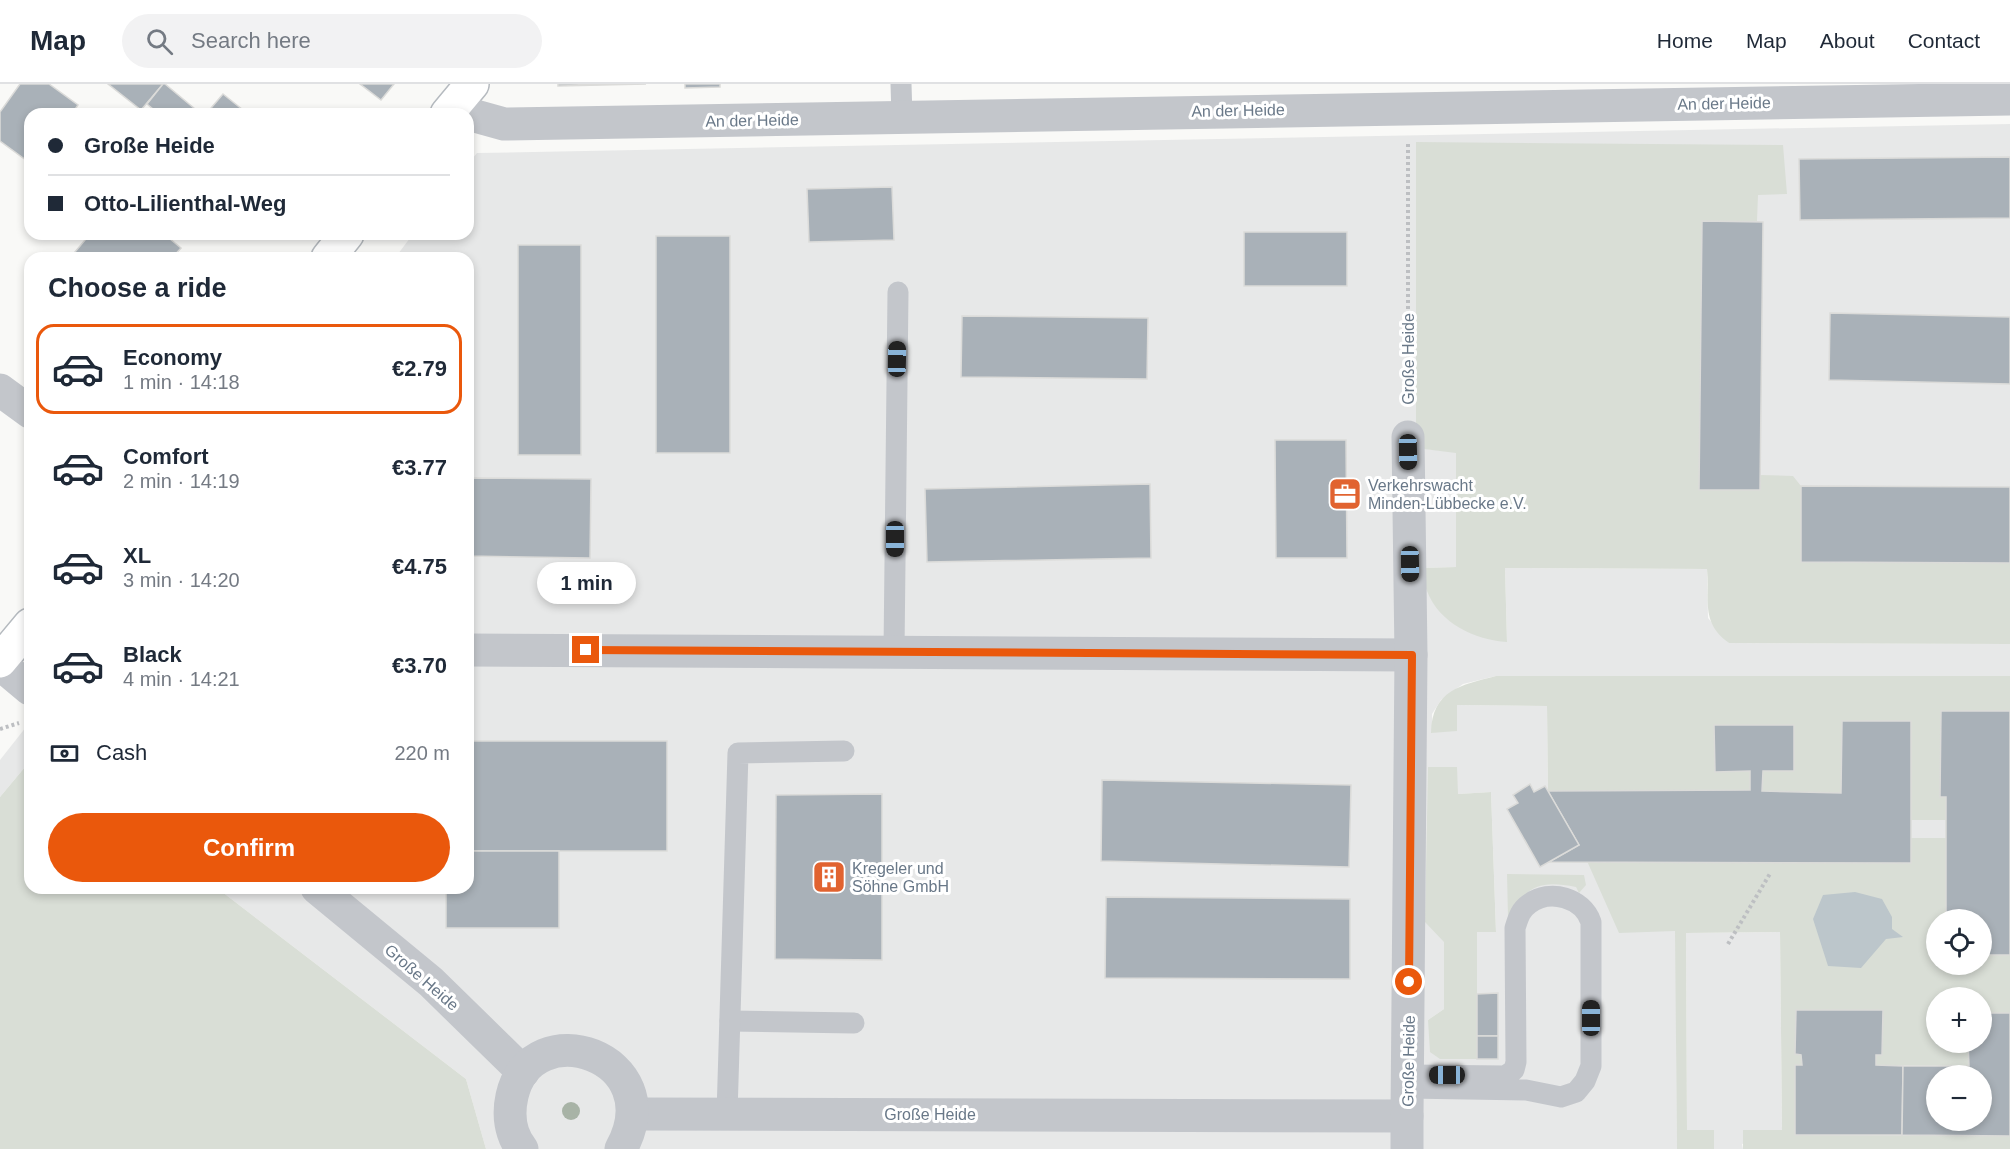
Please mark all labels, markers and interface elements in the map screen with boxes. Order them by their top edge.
search box [122,14,542,68]
text: Map [30,25,86,56]
icon: search [143,25,176,58]
text: Search here [191,28,311,53]
text: Home [1657,29,1713,52]
text: Map [1746,29,1787,52]
text: About [1820,29,1875,52]
text: Contact [1908,29,1980,52]
street label: An der Heide [1677,94,1771,113]
street label: An der Heide [1191,101,1285,120]
street label: An der Heide [705,111,799,130]
text: Große Heide [84,133,215,158]
text: Otto-Lilienthal-Weg [84,191,286,216]
text: Choose a ride [48,273,227,303]
street label: Große Heide [1400,313,1417,405]
car [888,341,906,377]
icon: car [51,342,105,396]
text: Economy [123,345,222,370]
text: €2.79 [392,356,447,381]
text: 1 min · 14:18 [123,371,240,393]
car [1399,434,1417,470]
icon: car [51,441,105,495]
text: Comfort [123,444,209,469]
text: €3.77 [392,455,447,480]
text: 2 min · 14:19 [123,470,240,492]
office icon: Verkehrswacht Minden-Lübbecke e.V. [1327,476,1363,512]
place label: Verkehrswacht Minden-Lübbecke e.V. [1368,477,1527,512]
car [886,521,904,557]
icon: car [51,540,105,594]
text: XL [123,543,151,568]
car [1401,546,1419,582]
text: €4.75 [392,554,447,579]
callout: 1 min [536,563,636,605]
text: 3 min · 14:20 [123,569,240,591]
text: 1 min [560,572,613,594]
route end [572,636,599,663]
icon: car [51,639,105,693]
text: Black [123,642,182,667]
text: €3.70 [392,653,447,678]
text: 4 min · 14:21 [123,668,240,690]
icon: cash [48,737,81,770]
text: Cash [96,740,147,765]
text: 220 m [394,742,450,764]
button: Confirm [48,813,450,882]
building icon: Kregeler und Söhne GmbH [811,859,847,895]
place label: Kregeler und Söhne GmbH [852,860,949,895]
map controls [1926,909,1992,1131]
button: locate [1926,909,1992,975]
street label: Große Heide [382,941,462,1014]
route start [1395,968,1422,995]
button: + [1926,987,1992,1053]
car [1582,1000,1600,1036]
street label: Große Heide [1399,1015,1418,1107]
button: − [1926,1065,1992,1131]
car [1429,1066,1465,1084]
street label: Große Heide [884,1106,976,1123]

